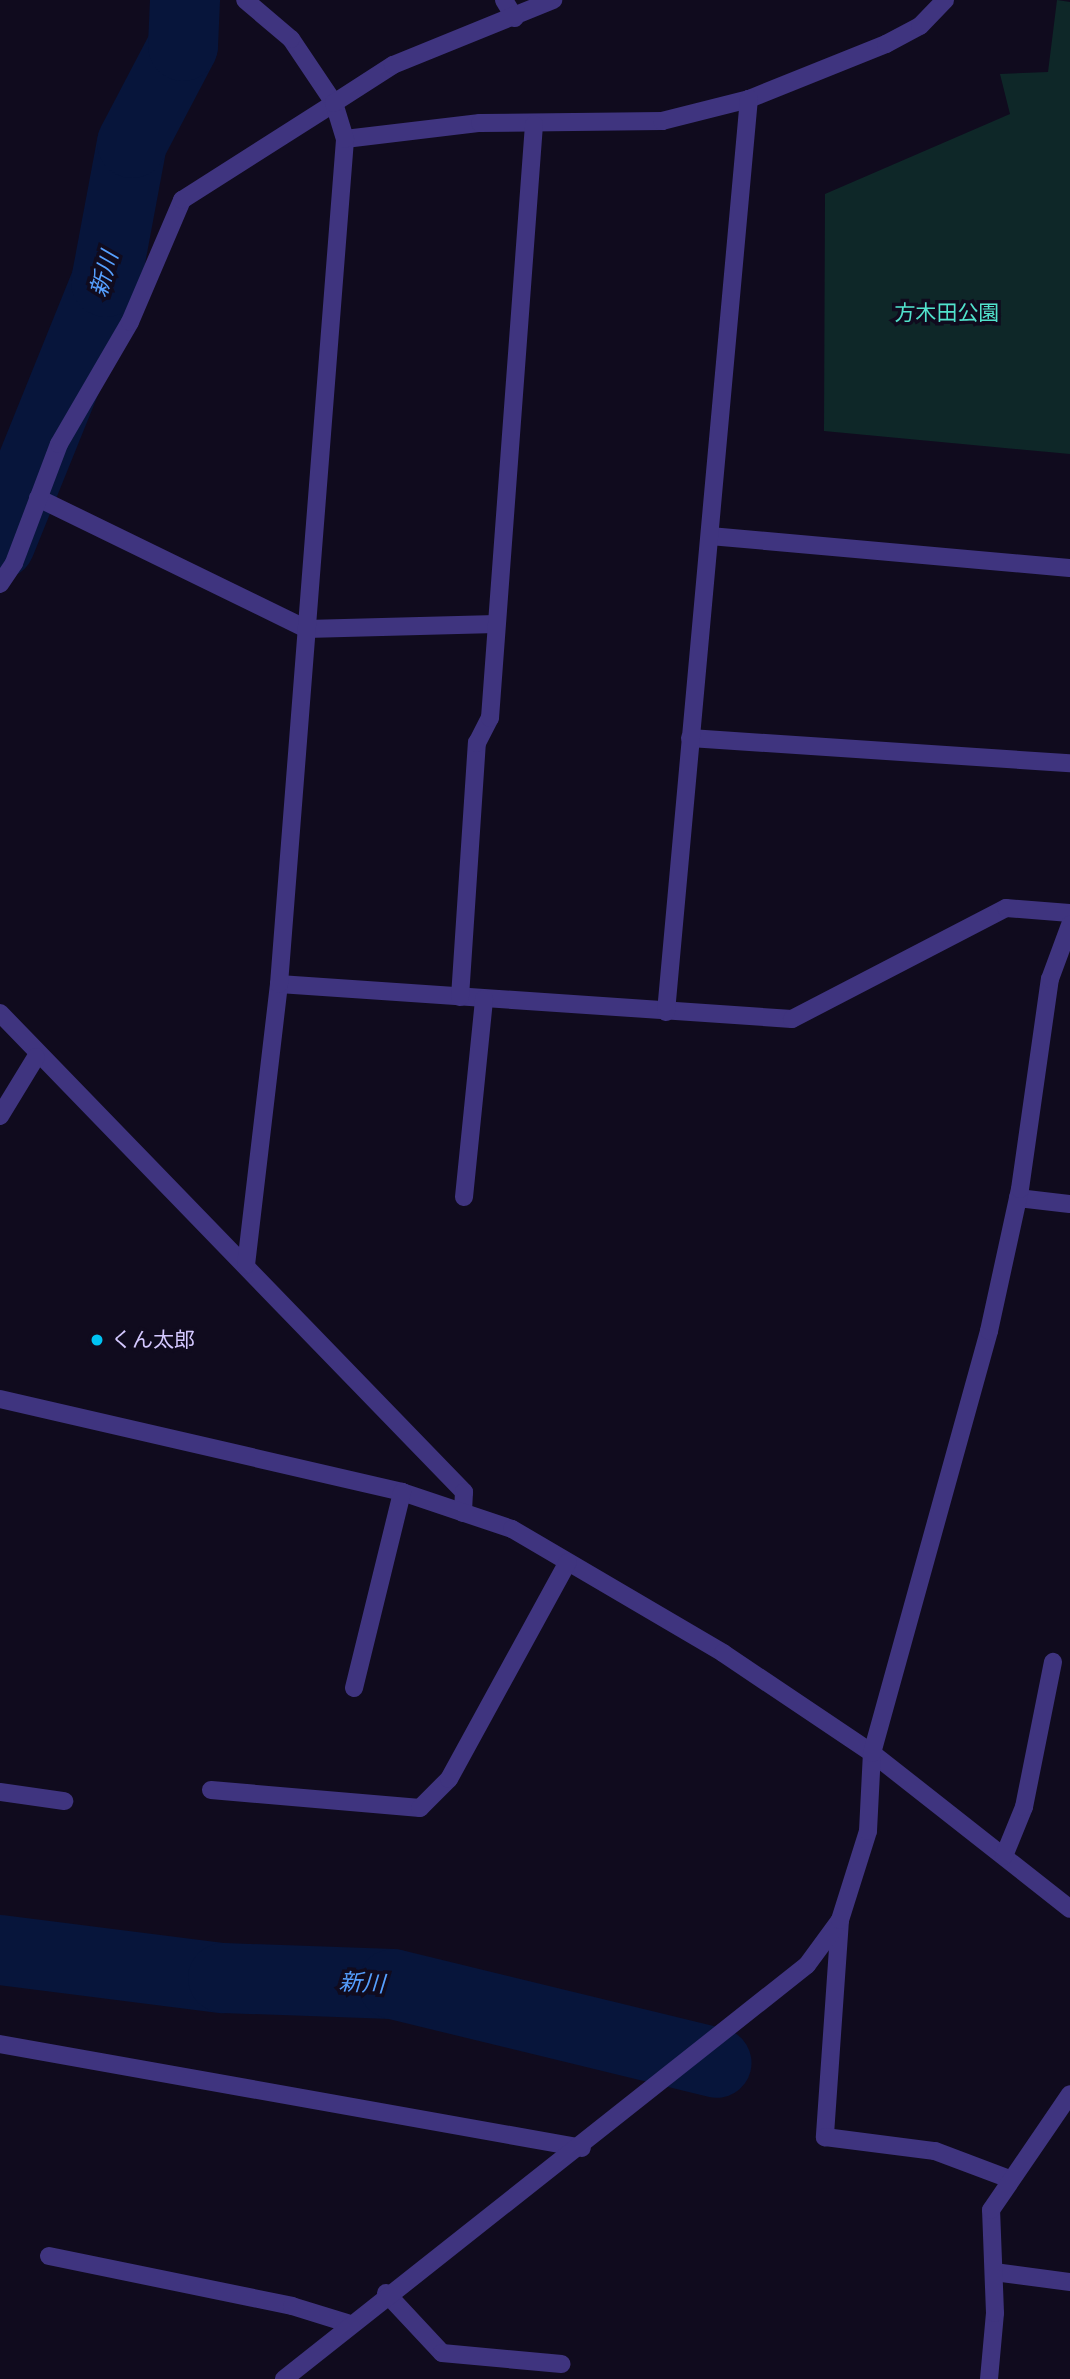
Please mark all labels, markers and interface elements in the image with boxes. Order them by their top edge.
water label: 新川 [84,248,124,300]
park label: 方木田公園 [895,300,999,326]
place label: くん太郎 [111,1327,195,1353]
marker: くん太郎 [89,1332,105,1348]
water label: 新川 [338,1968,386,1998]

